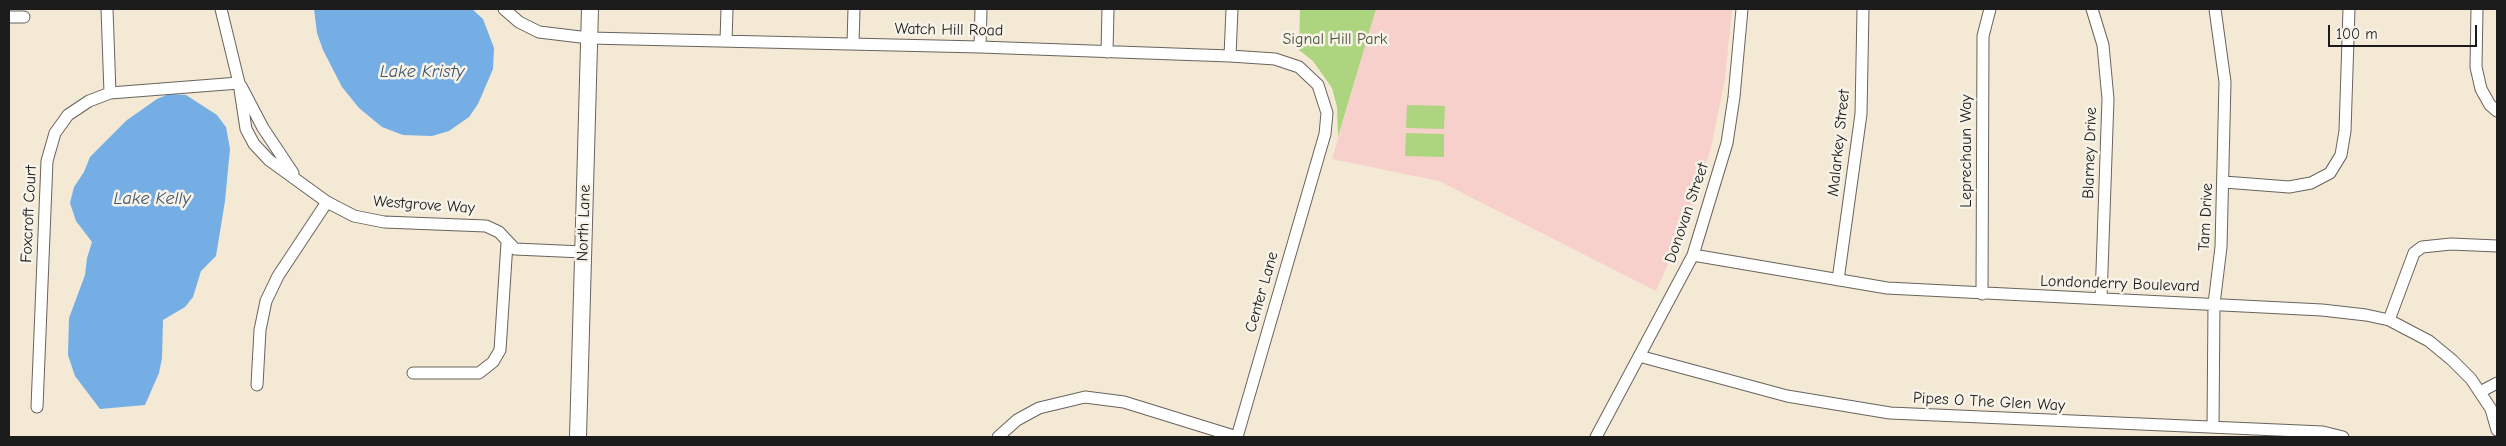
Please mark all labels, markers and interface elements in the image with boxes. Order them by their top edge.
scale bar [2331,15,2480,47]
street label: Watch Hill Road [894,19,1004,41]
text: 100 m [2336,25,2378,43]
park label: Signal Hill Park [1282,29,1388,49]
water label: Lake Kristy [380,61,464,83]
street label: Malarkey Street [1824,88,1854,198]
street label: Leprechaun Way [1956,94,1976,208]
street label: Blarney Drive [2079,107,2101,199]
street label: Donovan Street [1661,160,1713,266]
street label: Foxcroft Court [17,165,41,263]
street label: Tam Drive [2195,182,2217,252]
street label: North Lane [573,184,595,262]
water label: Lake Kelly [114,188,190,210]
street label: Westgrove Way [372,192,476,218]
street label: Center Lane [1241,249,1283,335]
street label: Londonderry Boulevard [2040,272,2200,296]
street label: Pipes O The Glen Way [1912,388,2066,416]

